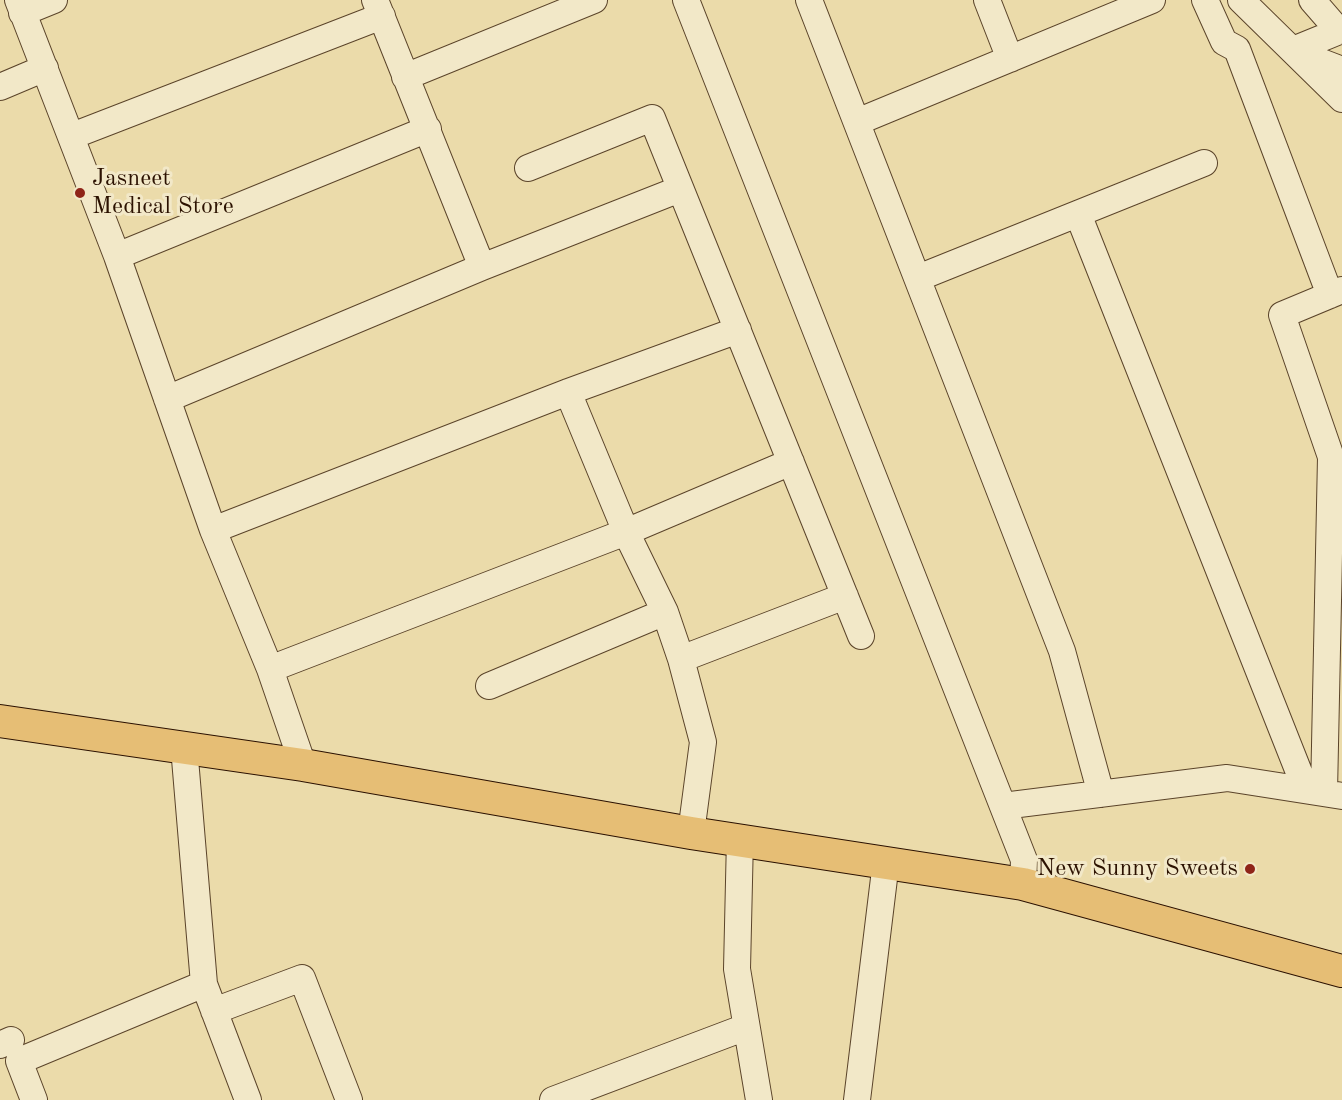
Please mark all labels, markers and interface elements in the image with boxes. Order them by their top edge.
place label: Jasneet Medical Store [92,165,234,221]
marker: Jasneet Medical Store [73,186,87,200]
place label: New Sunny Sweets [1037,855,1238,883]
marker: New Sunny Sweets [1243,862,1257,876]

